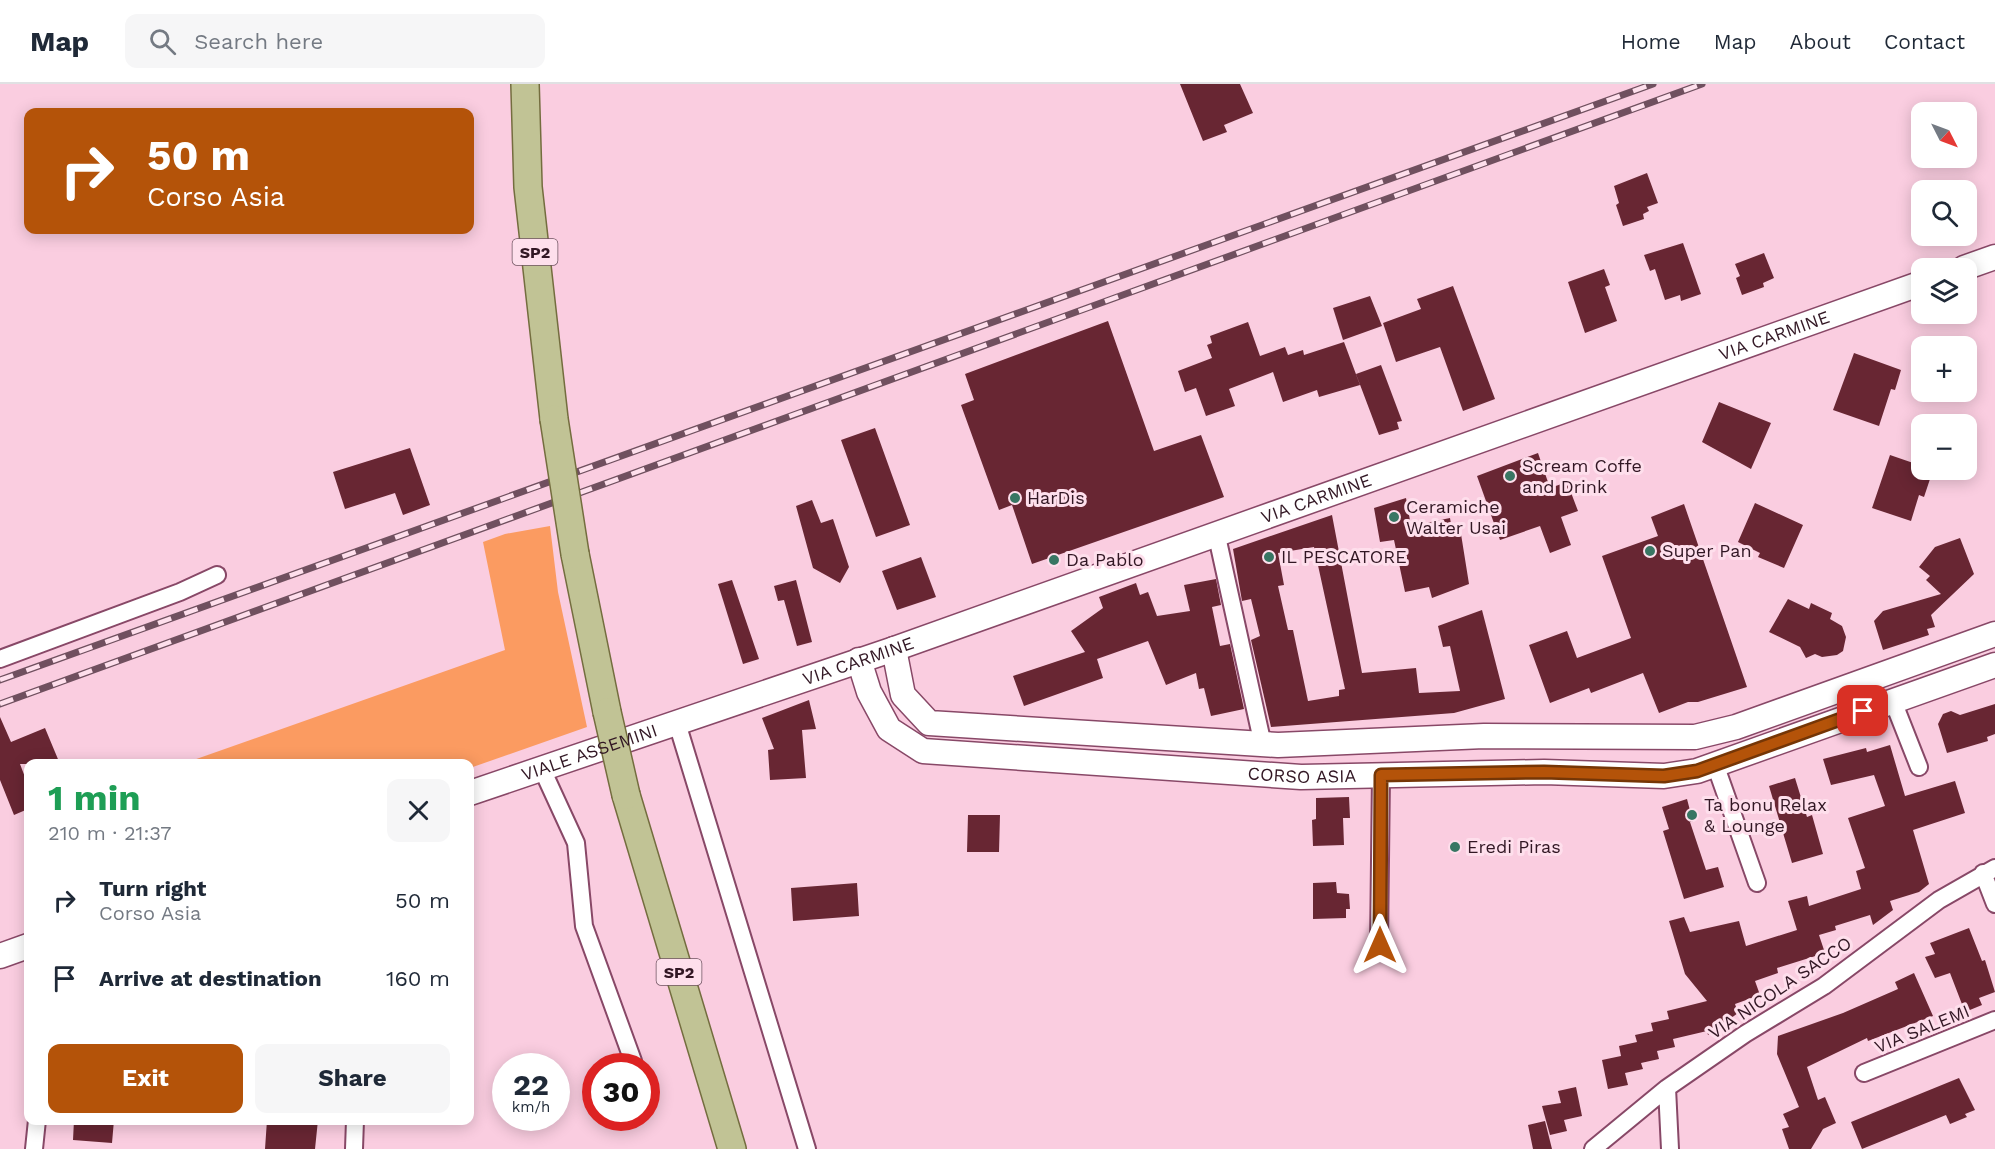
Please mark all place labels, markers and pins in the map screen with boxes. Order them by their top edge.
place label: Scream Coffe and Drink [1522,455,1642,497]
marker: Scream Coffe and Drink [1503,469,1517,483]
place label: HarDis [1027,487,1085,508]
marker: HarDis [1008,491,1022,505]
place label: Ceramiche Walter Usai [1406,496,1506,538]
marker: Ceramiche Walter Usai [1387,510,1401,524]
place label: Super Pan [1662,540,1752,561]
marker: Super Pan [1643,544,1657,558]
place label: IL PESCATORE [1281,546,1407,567]
place label: Da Pablo [1066,549,1144,570]
marker: IL PESCATORE [1262,550,1276,564]
marker: Da Pablo [1047,553,1061,567]
pin [1837,685,1888,736]
place label: Ta bonu Relax & Lounge [1704,794,1827,836]
marker: Ta bonu Relax & Lounge [1685,808,1699,822]
place label: Eredi Piras [1467,836,1561,857]
marker: Eredi Piras [1448,840,1462,854]

